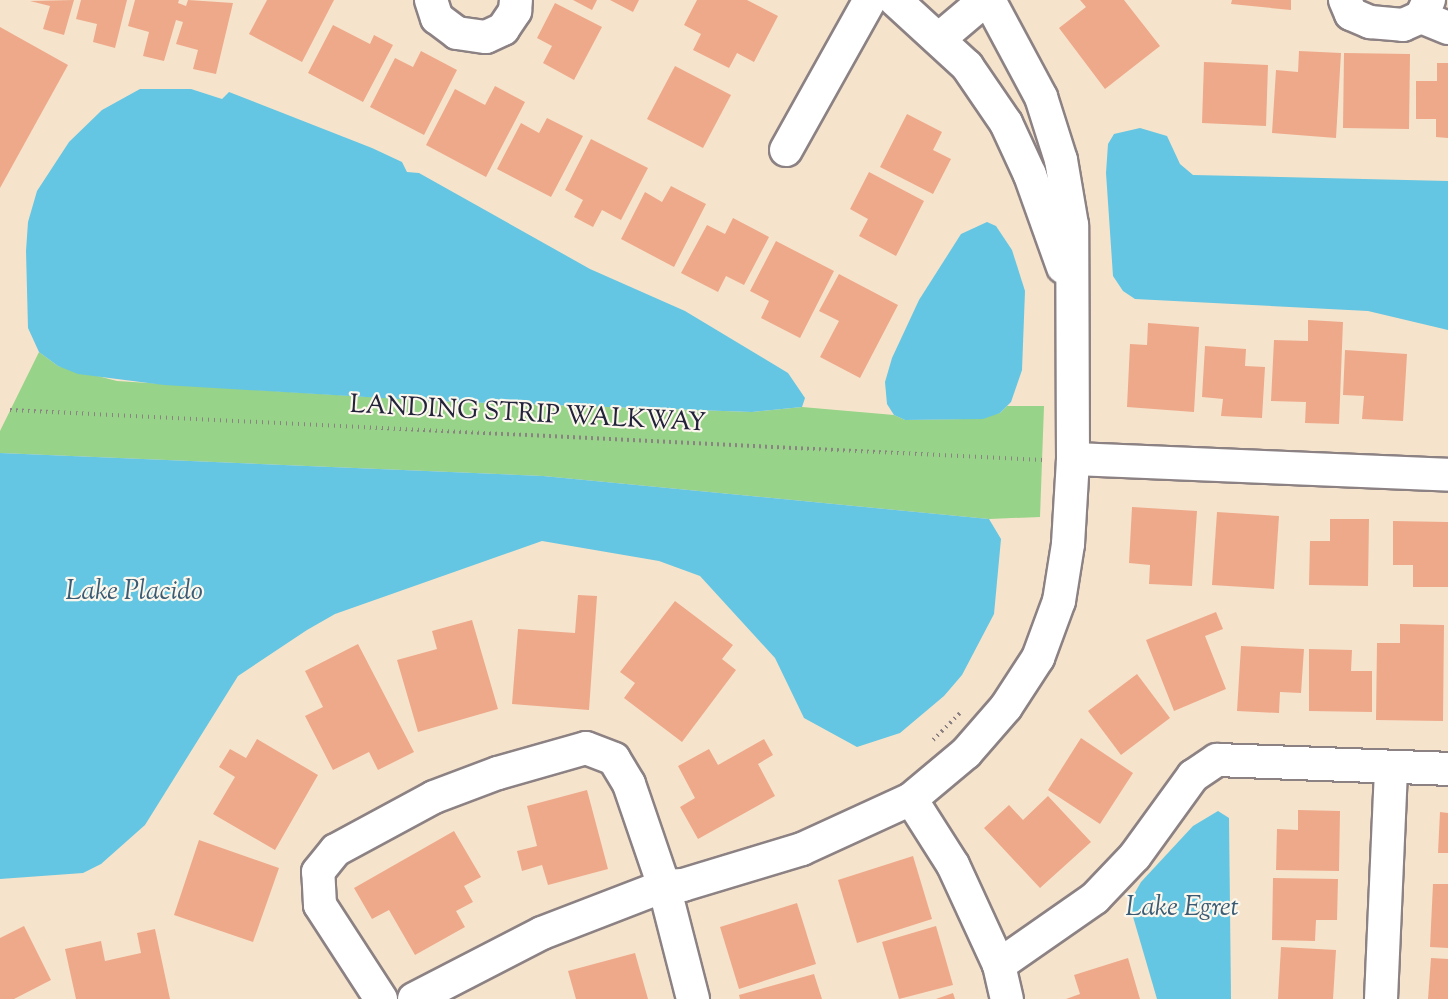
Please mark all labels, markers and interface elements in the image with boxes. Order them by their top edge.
street label: LANDING STRIP WALKWAY [349,390,707,440]
water label: Lake Placido [65,577,203,609]
water label: Lake Egret [1125,893,1239,925]

